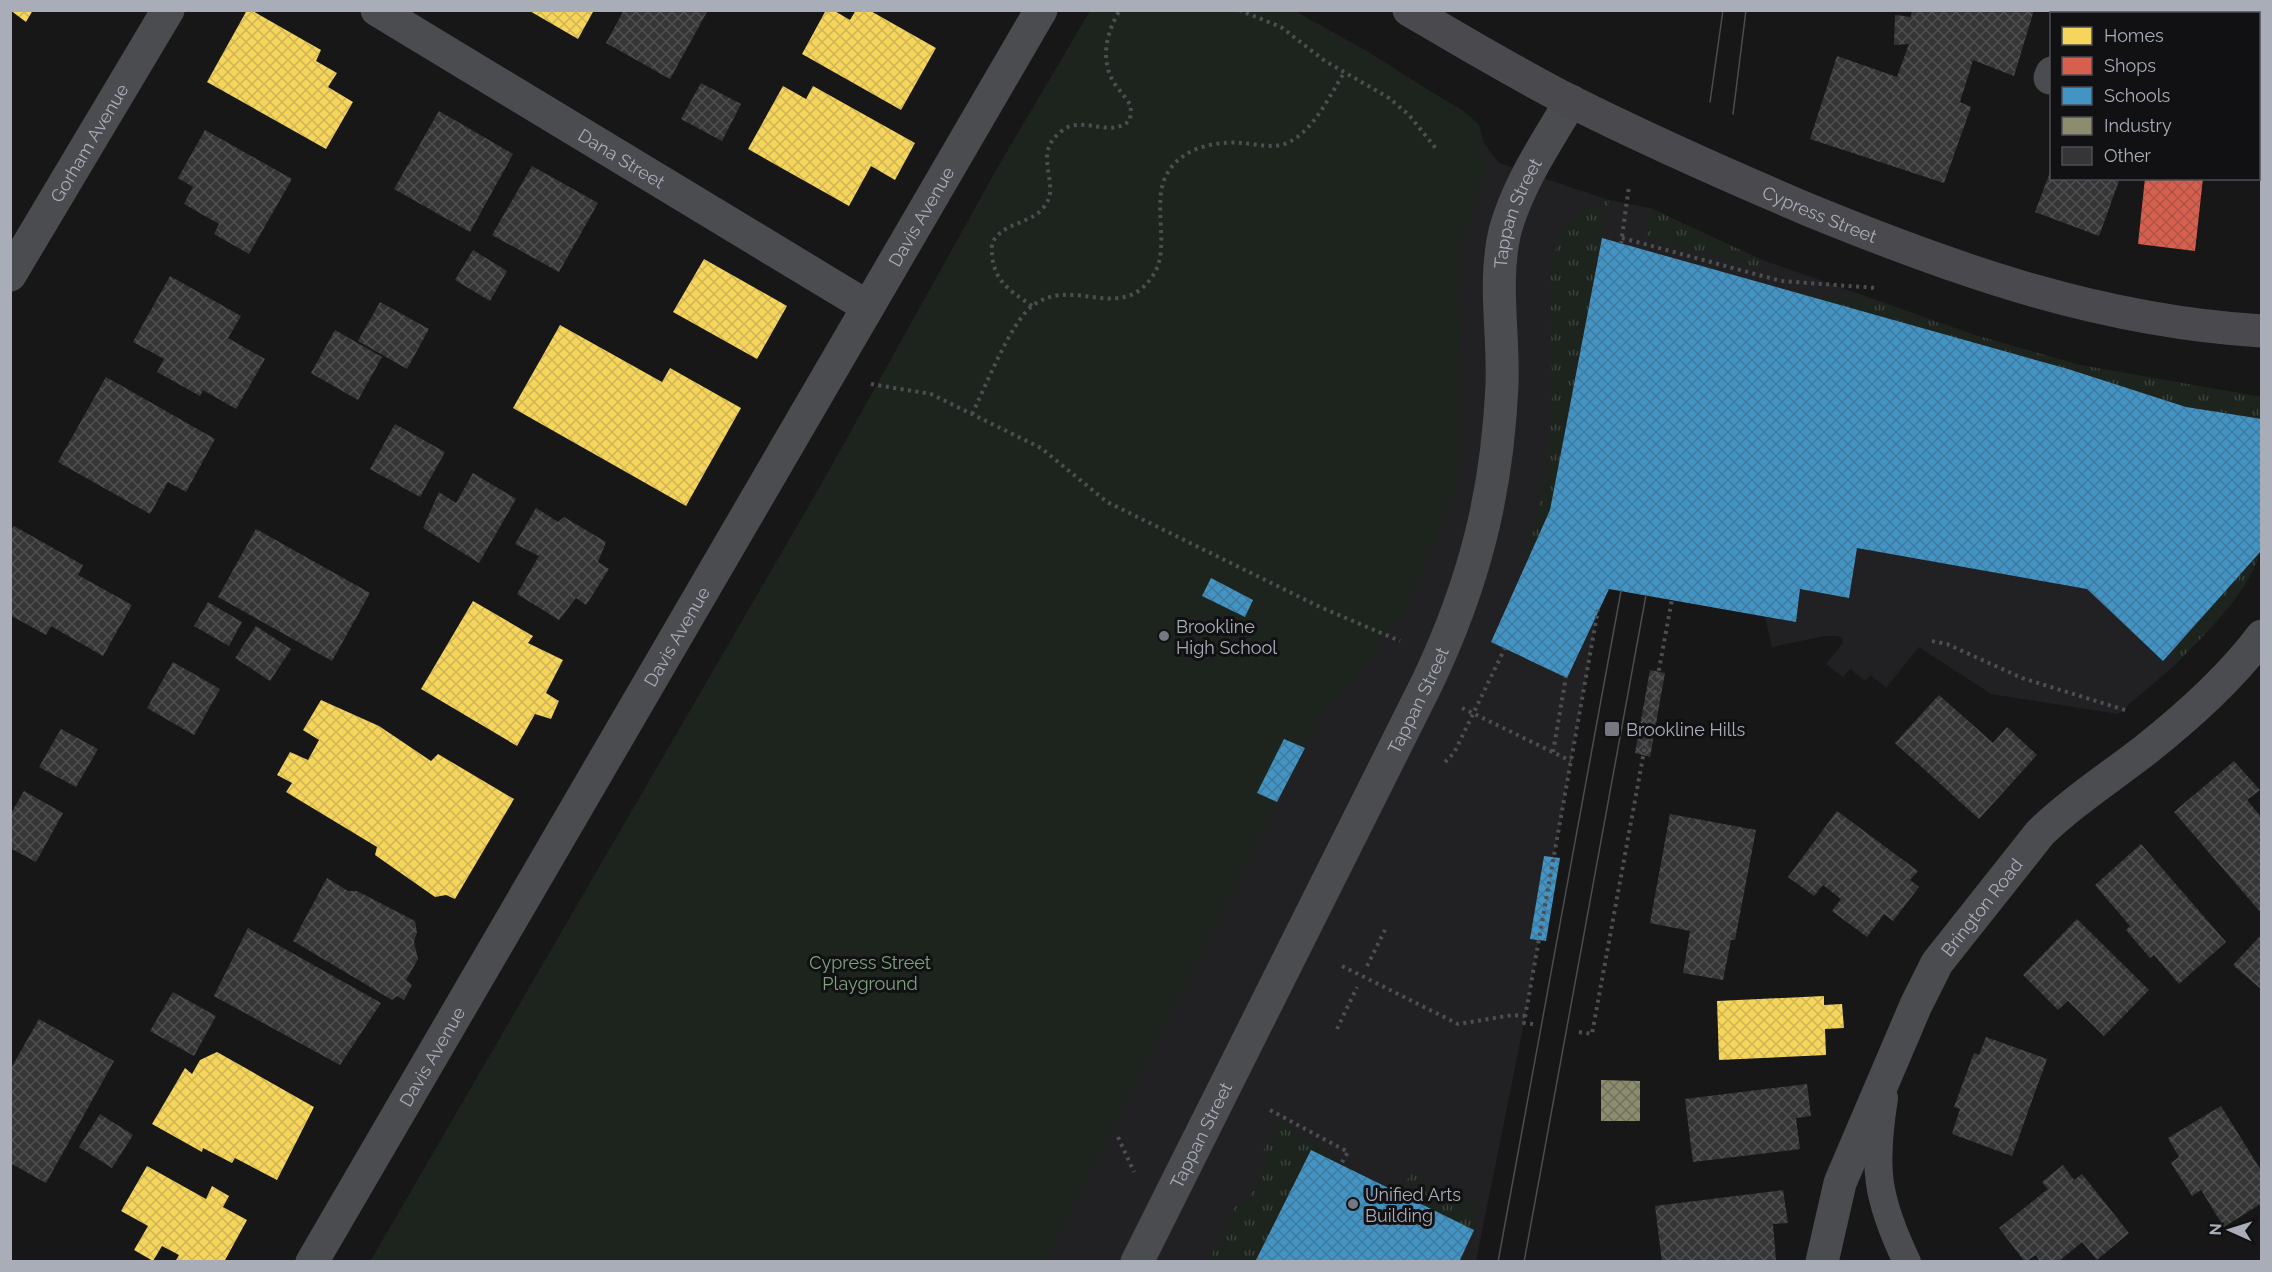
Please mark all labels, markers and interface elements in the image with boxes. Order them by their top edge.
legend [2050,12,2260,180]
text: Homes [2104,25,2164,46]
text: Shops [2104,55,2156,76]
street label: Gorham Avenue [46,79,132,206]
text: Schools [2104,85,2171,106]
text: Industry [2104,115,2172,136]
street label: Dana Street [575,124,669,192]
text: Other [2104,145,2152,166]
street label: Tappan Street [1489,154,1545,269]
street label: Davis Avenue [884,162,958,270]
street label: Cypress Street [1759,181,1880,247]
street label: Davis Avenue [639,582,714,690]
place label: Brookline High School [1176,616,1277,658]
marker: Brookline High School [1157,629,1171,643]
street label: Tappan Street [1383,644,1452,757]
place label: Brookline Hills [1626,719,1745,740]
marker: Brookline Hills [1603,720,1621,738]
street label: Brington Road [1936,854,2026,960]
park label: Cypress Street Playground [809,952,931,994]
street label: Davis Avenue [395,1002,469,1110]
street label: Tappan Street [1165,1078,1236,1192]
place label: Unified Arts Building [1365,1184,1461,1226]
marker: Unified Arts Building [1346,1197,1360,1211]
north arrow [2200,1200,2260,1260]
text: N [2206,1223,2225,1236]

